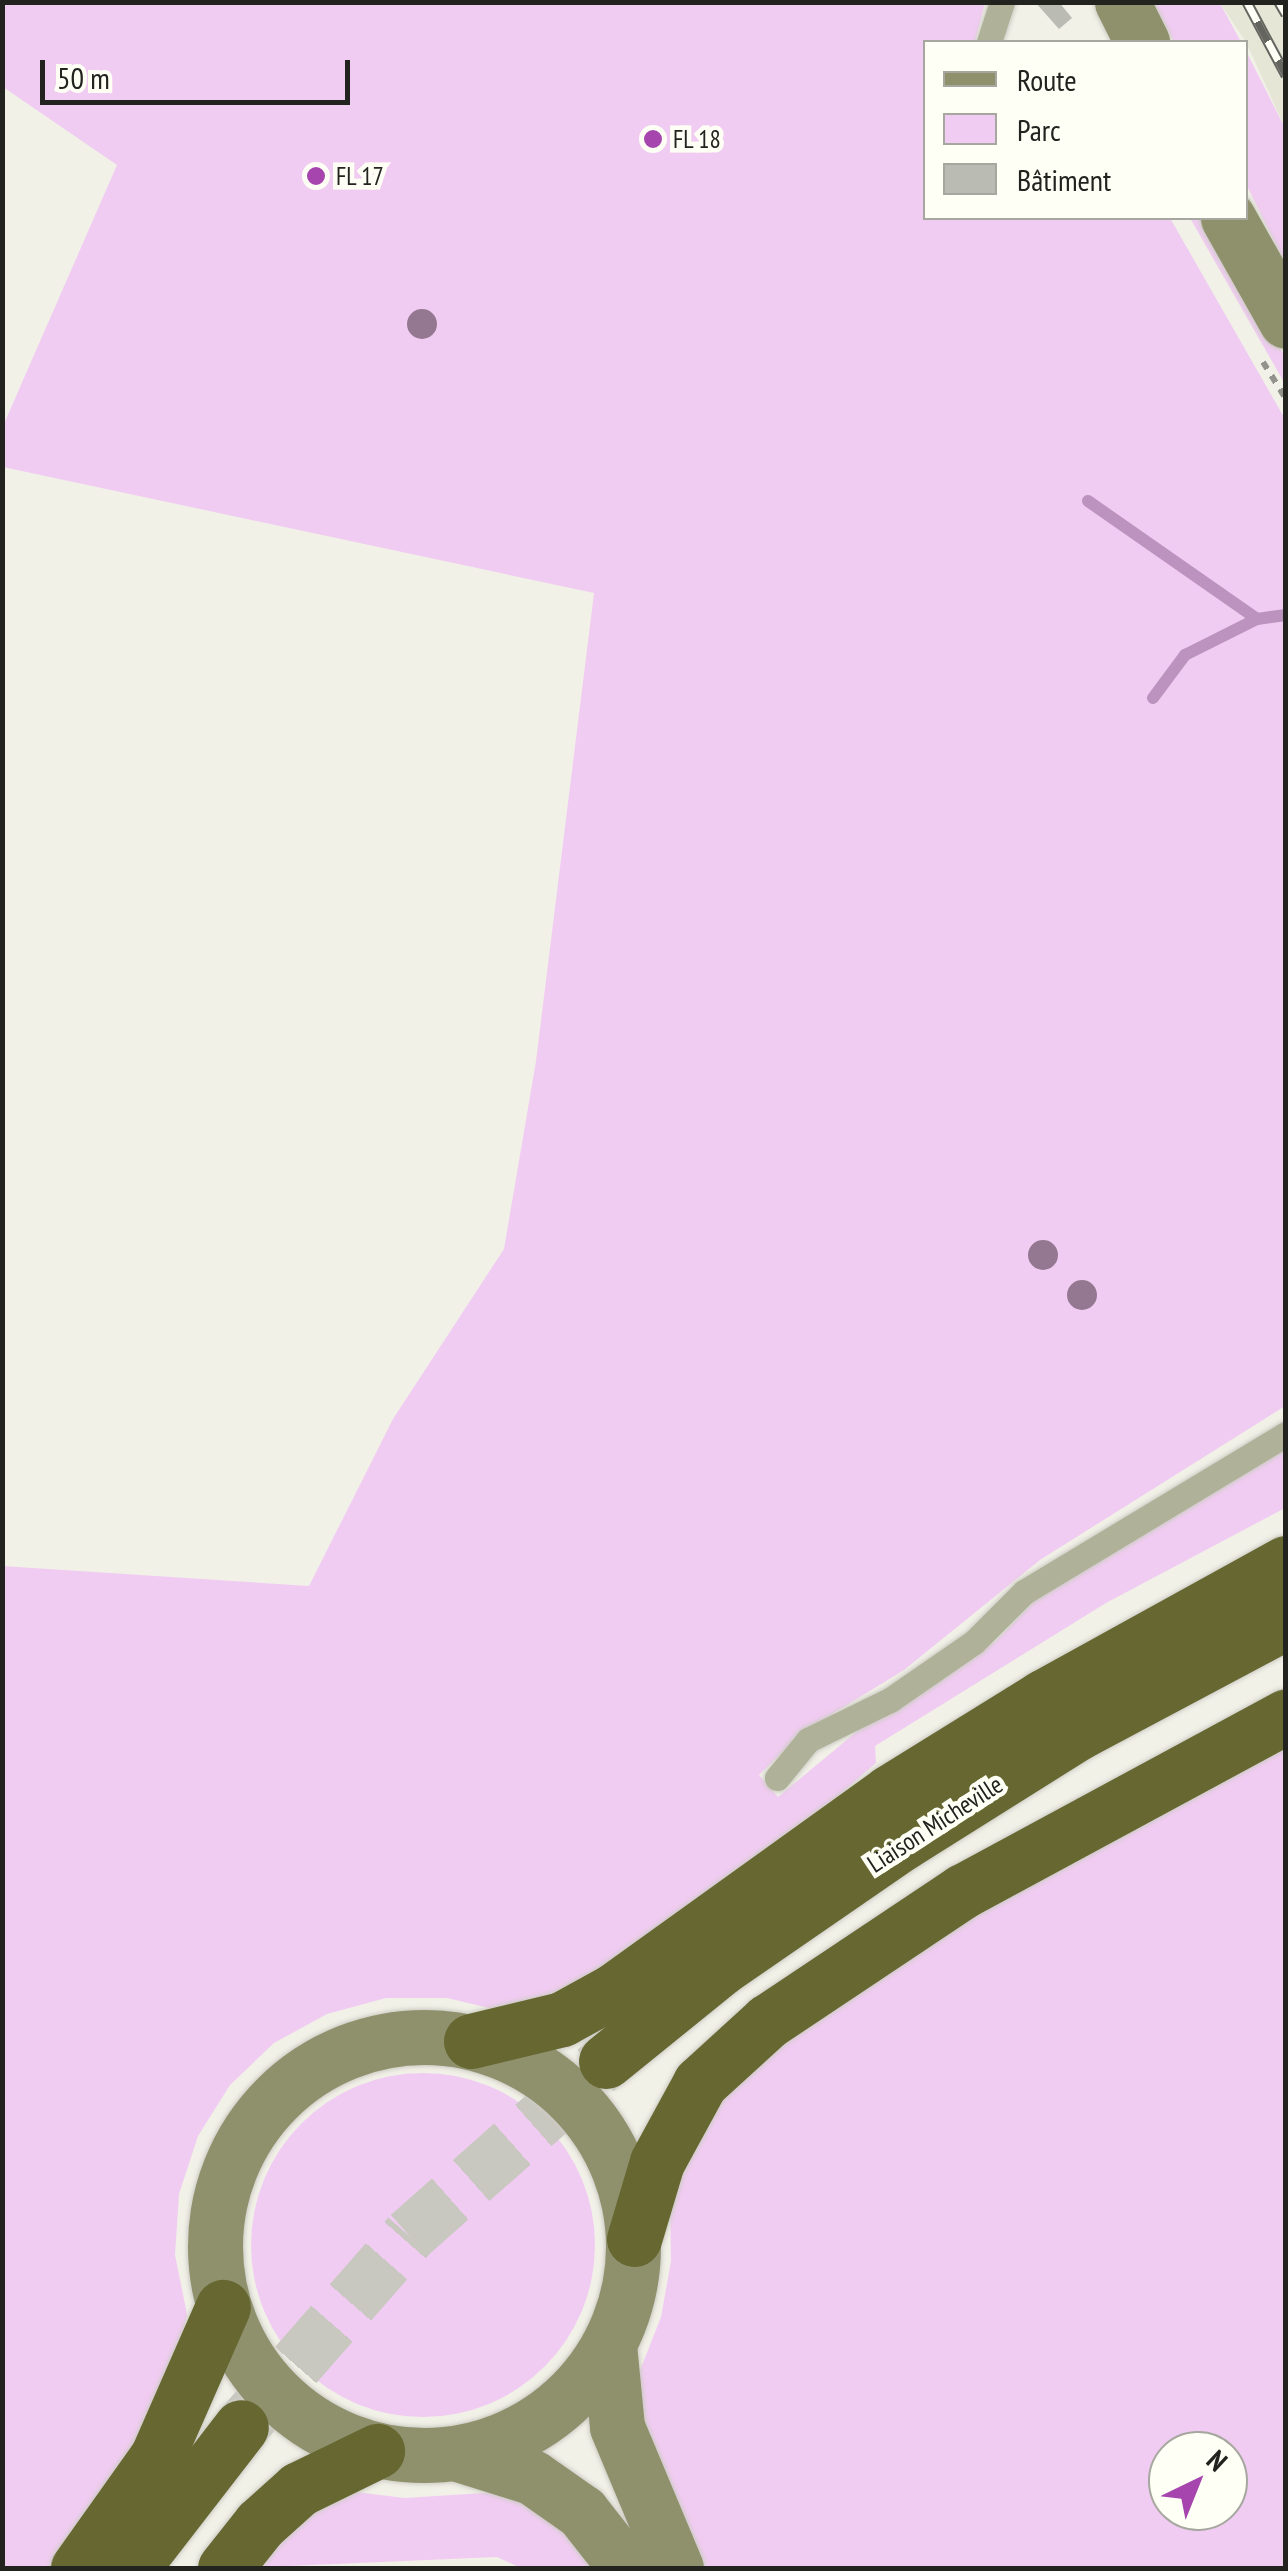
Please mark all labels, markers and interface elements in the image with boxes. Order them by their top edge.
scale bar [45,40,355,102]
legend [923,40,1248,220]
text: 50 m [57,58,110,97]
text: Route [1017,60,1077,99]
text: Parc [1017,110,1061,149]
place label: FL 18 [673,124,721,154]
marker: FL 18 [642,128,664,150]
text: Bâtiment [1017,160,1111,199]
place label: FL 17 [336,161,384,191]
marker: FL 17 [305,165,327,187]
street label: Liaison Micheville [862,1769,1008,1879]
north arrow [1148,2431,1248,2531]
text: N [1199,2441,1236,2479]

